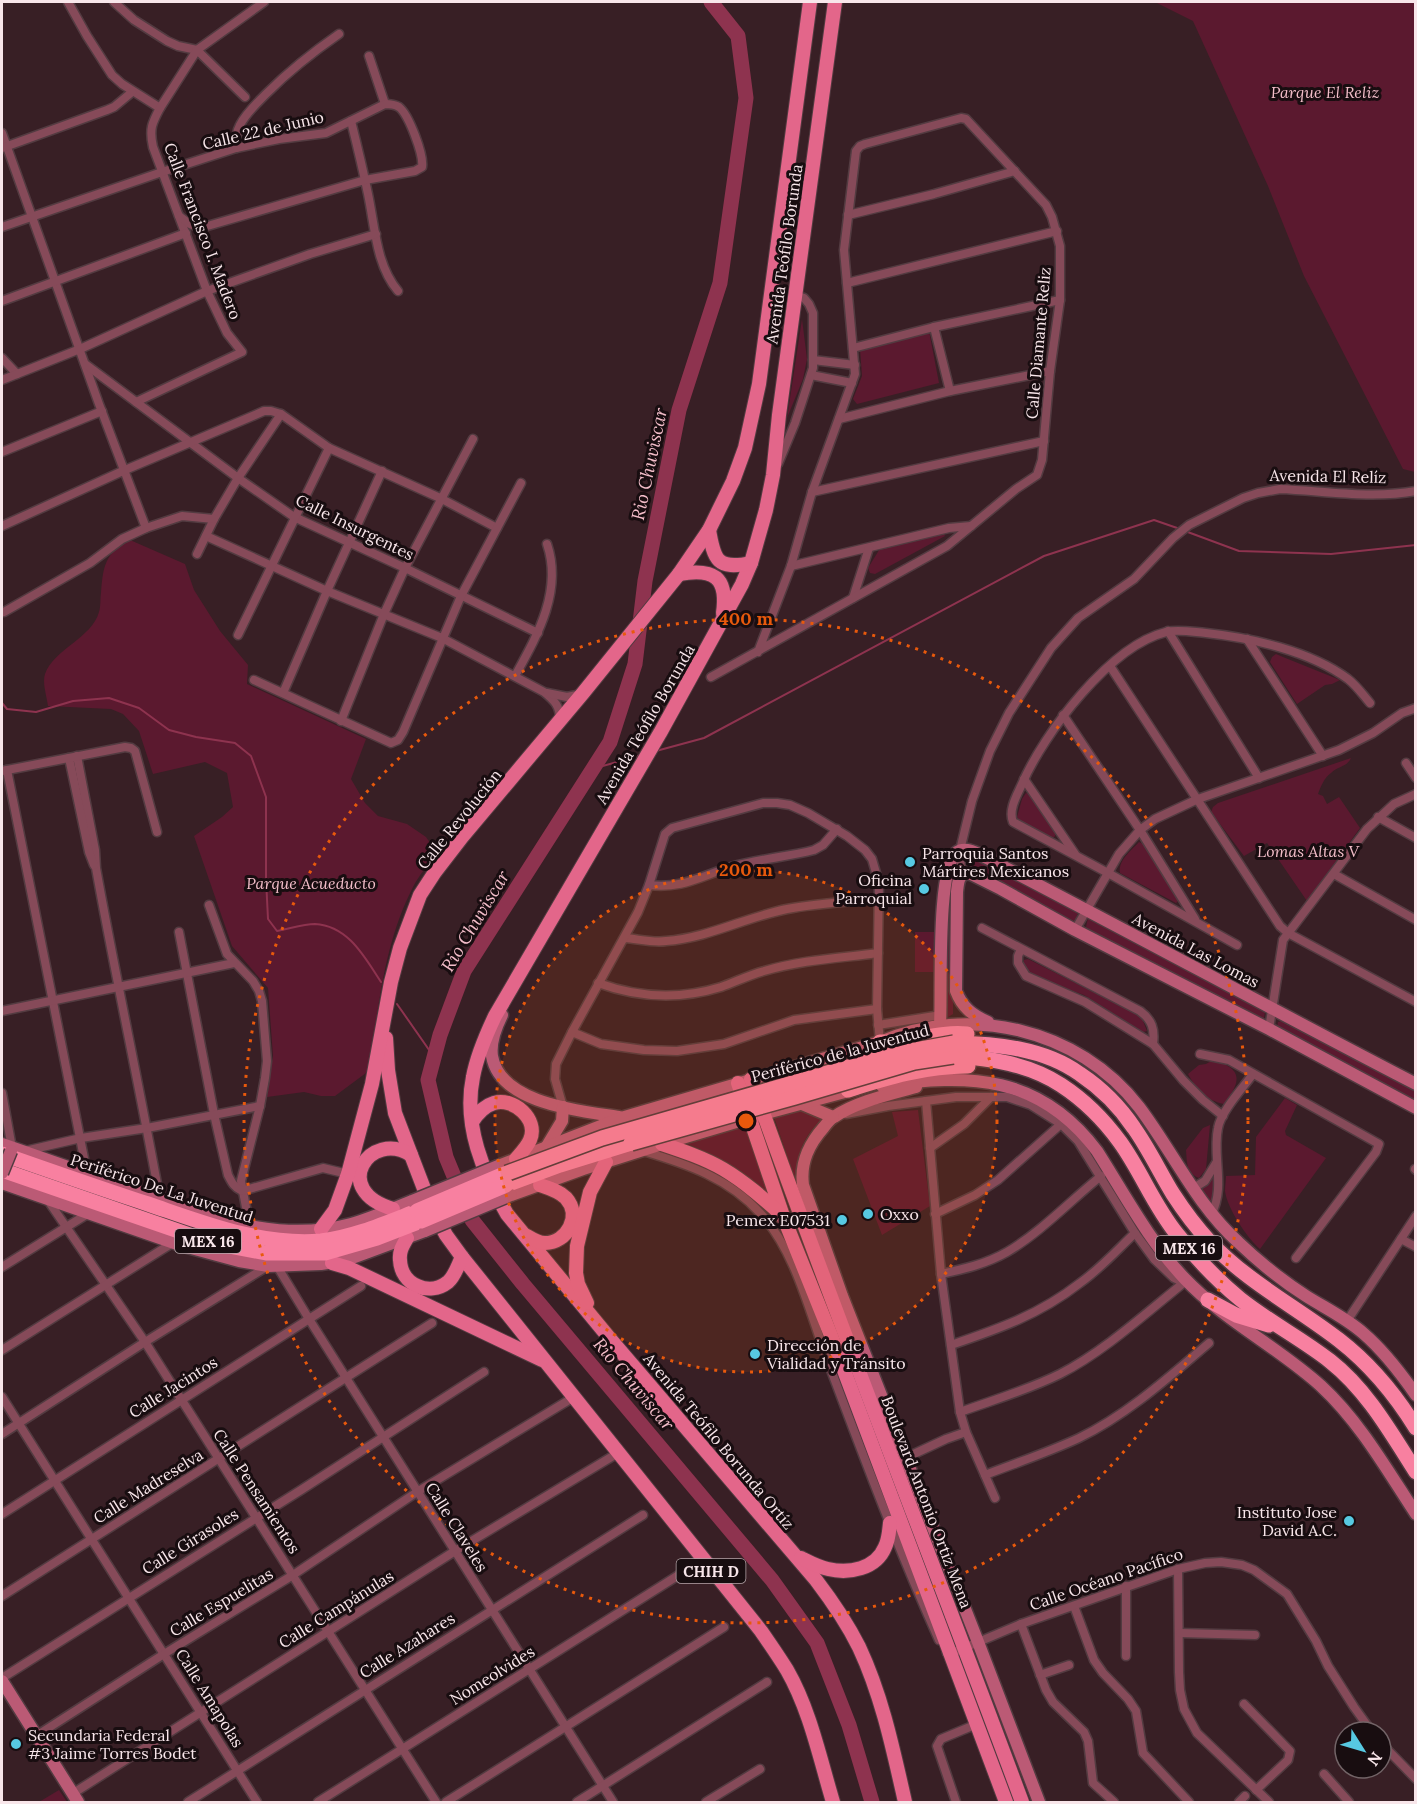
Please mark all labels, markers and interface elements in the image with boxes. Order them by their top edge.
park label: Parque El Reliz [1271,82,1379,102]
street label: Calle 22 de Junio [200,106,326,154]
street label: Calle Francisco I. Madero [160,140,246,322]
street label: Avenida Teófilo Borunda [761,163,807,346]
street label: Calle Diamante Reliz [1021,266,1055,420]
water label: Rio Chuviscar [626,405,672,522]
street label: Avenida El Relíz [1268,465,1387,487]
street label: Calle Insurgentes [293,490,417,564]
text: 400 m [719,607,773,630]
street label: Avenida Teófilo Borunda [591,641,699,808]
street label: Calle Revolución [413,765,506,873]
park label: Lomas Altas V [1257,841,1360,861]
place label: Parroquia Santos Mártires Mexicanos [922,843,1069,881]
marker: Parroquia Santos Mártires Mexicanos [903,855,917,869]
text: 200 m [719,858,773,881]
water label: Rio Chuviscar [436,865,515,976]
place label: Oficina Parroquial [835,870,912,908]
park label: Parque Acueducto [246,873,376,893]
marker: Oficina Parroquial [917,882,931,896]
street label: Avenida Las Lomas [1128,908,1263,992]
street label: Periférico de la Juventud [749,1020,932,1086]
centre of rings [736,1111,756,1131]
street label: Periférico De La Juventud [68,1149,256,1227]
place label: Oxxo [880,1204,919,1224]
marker: Oxxo [861,1207,875,1221]
place label: Pemex E07531 [726,1210,830,1230]
marker: Pemex E07531 [835,1213,849,1227]
road number: MEX 16 [175,1229,241,1253]
road number: MEX 16 [1156,1236,1222,1260]
water label: Rio Chuviscar [589,1333,680,1436]
place label: Dirección de Vialidad y Tránsito [766,1335,906,1373]
marker: Dirección de Vialidad y Tránsito [748,1347,762,1361]
street label: Avenida Teófilo Borunda Ortíz [639,1348,799,1533]
street label: Calle Jacintos [125,1352,221,1422]
street label: Boulevard Antonio Ortiz Mena [877,1393,977,1611]
street label: Calle Pensamientos [209,1425,305,1557]
street label: Calle Madreselva [89,1444,207,1528]
street label: Calle Claveles [422,1479,492,1575]
place label: Instituto Jose David A.C. [1237,1502,1337,1540]
street label: Calle Girasoles [138,1503,242,1579]
marker: Instituto Jose David A.C. [1342,1514,1356,1528]
street label: Calle Océano Pacífico [1027,1543,1185,1615]
road number: CHIH D [676,1559,746,1583]
street label: Calle Espuelitas [166,1563,276,1641]
street label: Calle Campánulas [275,1566,397,1652]
street label: Calle Azahares [356,1608,458,1682]
street label: Nomeolvides [446,1641,538,1709]
street label: Calle Amapolas [172,1645,248,1751]
north arrow [1333,1720,1393,1780]
place label: Secundaria Federal #3 Jaime Torres Bodet [28,1725,197,1763]
marker: Secundaria Federal #3 Jaime Torres Bodet [9,1737,23,1751]
text: N [1363,1748,1387,1770]

